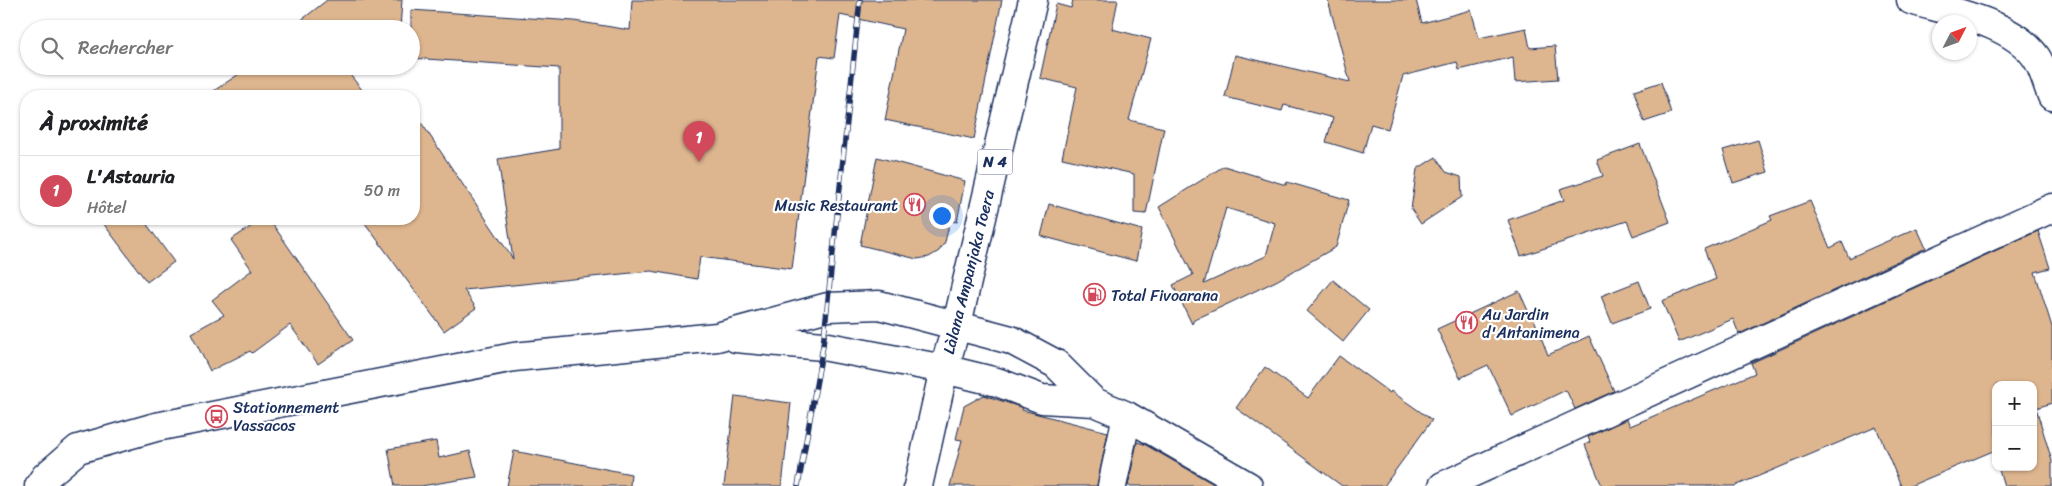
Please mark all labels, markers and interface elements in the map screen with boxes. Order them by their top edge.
north arrow [1932,15,1977,60]
search box [20,20,420,75]
text: Rechercher [78,31,173,64]
icon: search [38,34,66,62]
text: À proximité [40,104,148,142]
pin: 1 [683,121,715,162]
road number: N 4 [978,150,1012,174]
text: L'Astauria [87,160,175,193]
text: 1 [53,176,59,205]
text: 50 m [364,176,400,205]
street label: Làlana Ampanjaka Toera [934,186,1003,357]
place label: Music Restaurant [775,191,898,220]
text: Hôtel [87,193,126,222]
restaurant icon: Music Restaurant [902,193,926,217]
your location [929,203,955,229]
place label: Total Fivoarana [1111,281,1218,310]
fuel station icon: Total Fivoarana [1083,283,1107,307]
place label: Au Jardin d'Antanimena [1481,300,1580,347]
restaurant icon: Au Jardin d'Antanimena [1454,311,1478,335]
map controls [1992,381,2037,471]
button: + [1992,381,2037,426]
place label: Stationnement Vassacos [233,393,339,440]
bus stop icon: Stationnement Vassacos [205,404,229,428]
button: − [1992,426,2037,471]

